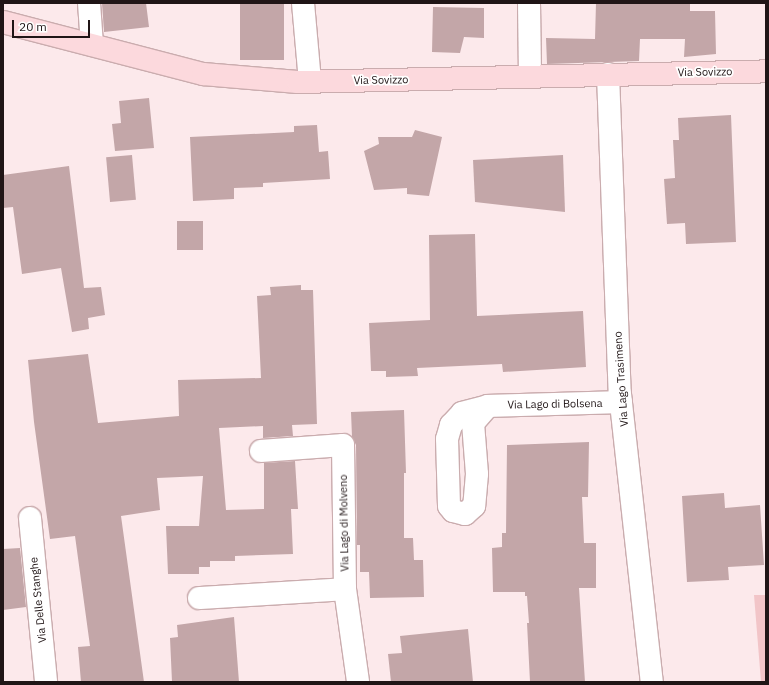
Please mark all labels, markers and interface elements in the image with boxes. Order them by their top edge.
scale bar [14,12,92,38]
text: 20 m [19,19,47,34]
street label: Via Sovizzo [677,65,733,79]
street label: Via Sovizzo [353,73,409,87]
street label: Via Lago Trasimeno [611,331,631,427]
street label: Via Lago di Bolsena [507,397,603,411]
street label: Via Lago di Molveno [337,474,351,572]
street label: Via Delle Stanghe [27,556,49,644]

